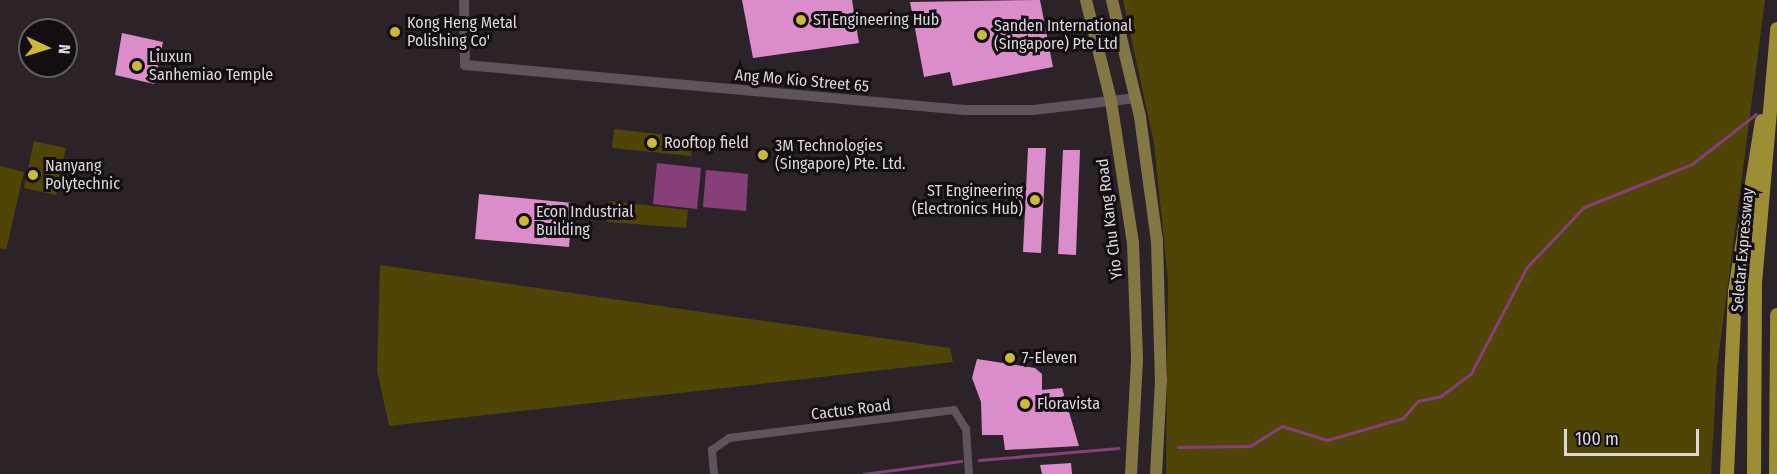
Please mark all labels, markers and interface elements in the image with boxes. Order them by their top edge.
place label: ST Engineering Hub [813,10,939,30]
place label: Kong Heng Metal Polishing Co' [407,13,517,51]
marker: ST Engineering Hub [794,13,808,27]
place label: Sanden International (Singapore) Pte Ltd [994,16,1132,54]
north arrow [18,18,78,78]
marker: Kong Heng Metal Polishing Co' [388,25,402,39]
marker: Sanden International (Singapore) Pte Ltd [975,28,989,42]
text: N [55,44,74,55]
place label: Liuxun Sanhemiao Temple [149,47,273,85]
marker: Liuxun Sanhemiao Temple [130,59,144,73]
street label: Ang Mo Kio Street 65 [734,66,870,96]
place label: Rooftop field [664,133,749,153]
marker: Rooftop field [645,136,659,150]
place label: 3M Technologies (Singapore) Pte. Ltd. [775,136,905,174]
marker: 3M Technologies (Singapore) Pte. Ltd. [756,148,770,162]
place label: Nanyang Polytechnic [45,156,120,194]
street label: Yio Chu Kang Road [1093,157,1127,281]
marker: Nanyang Polytechnic [26,168,40,182]
place label: ST Engineering (Electronics Hub) [912,181,1023,219]
street label: Seletar Expressway [1728,187,1758,313]
marker: ST Engineering (Electronics Hub) [1028,193,1042,207]
place label: Econ Industrial Building [536,202,633,240]
marker: Econ Industrial Building [517,214,531,228]
place label: 7-Eleven [1022,348,1077,368]
marker: 7-Eleven [1003,351,1017,365]
place label: Floravista [1037,394,1100,414]
street label: Cactus Road [810,396,892,424]
marker: Floravista [1018,397,1032,411]
scale bar [1567,417,1702,455]
text: 100 m [1575,428,1619,450]

